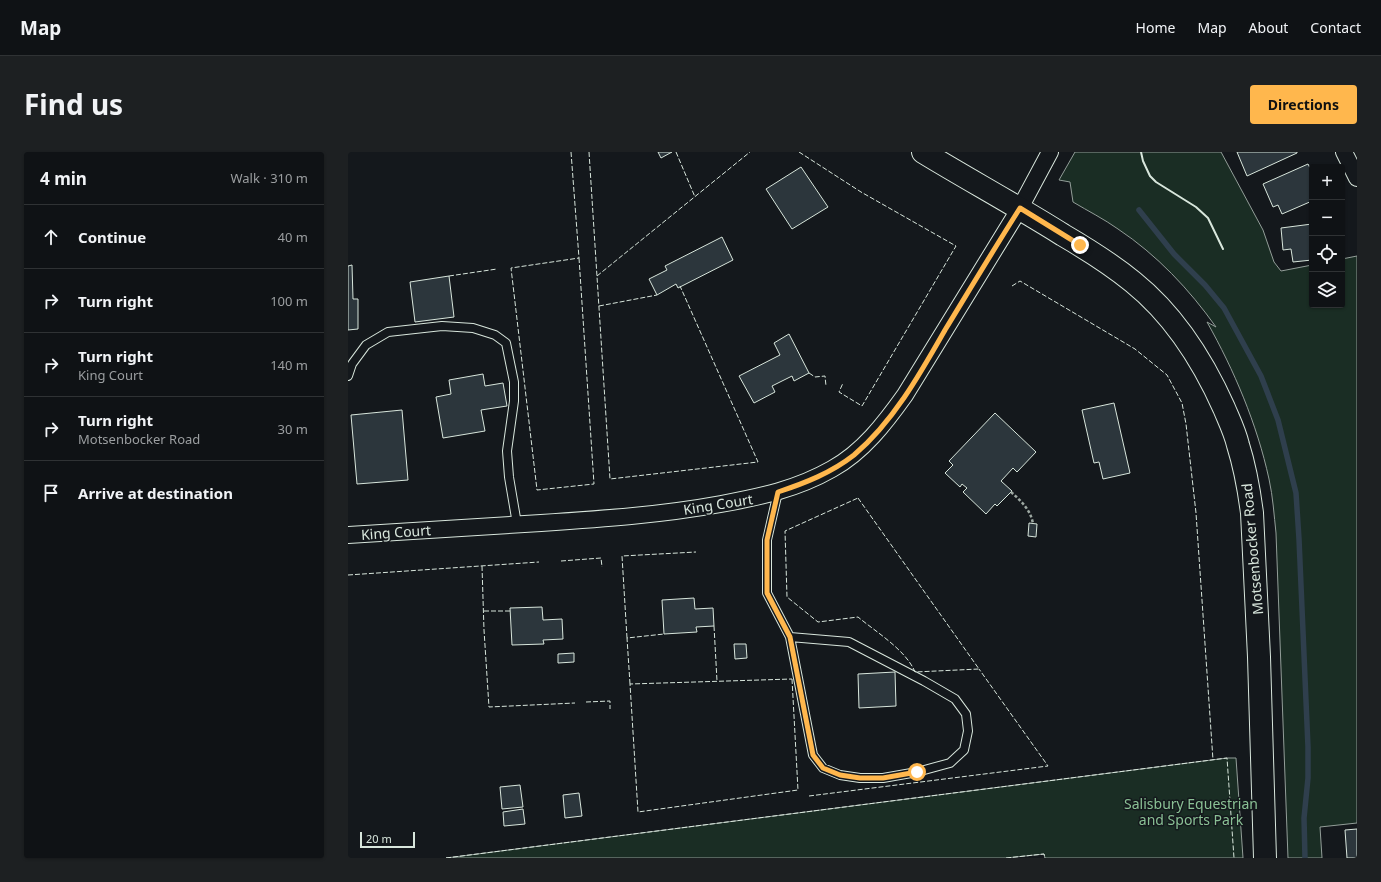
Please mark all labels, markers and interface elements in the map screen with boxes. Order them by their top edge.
text: Map [20,15,61,41]
text: Home [1136,18,1175,37]
text: Map [1197,18,1227,37]
text: About [1249,18,1288,37]
text: Contact [1310,18,1361,37]
text: Find us [24,85,123,123]
button: Directions [1250,85,1357,124]
map controls [1309,164,1345,308]
button: + [1309,164,1345,200]
text: 4 min [40,167,87,190]
text: Walk · 310 m [230,169,308,187]
button: − [1309,200,1345,236]
icon: ahead [40,226,62,248]
text: Continue [78,227,146,247]
text: 40 m [278,228,308,246]
route end [1071,236,1089,254]
button: locate [1309,236,1345,272]
button: layers [1309,272,1345,308]
icon: right [40,290,62,312]
text: Turn right [78,291,153,311]
text: 100 m [270,292,308,310]
text: Turn right [78,346,153,366]
icon: right [40,354,62,376]
text: 140 m [270,356,308,374]
text: King Court [78,366,143,384]
text: Turn right [78,410,153,430]
icon: right [40,418,62,440]
text: 30 m [278,420,308,438]
text: Motsenbocker Road [78,430,200,448]
icon: arrive [40,482,62,504]
text: Arrive at destination [78,483,233,503]
street label: Motsenbocker Road [1237,483,1267,615]
street label: King Court [682,489,754,519]
street label: King Court [360,520,432,544]
route start [908,763,926,781]
park label: Salisbury Equestrian and Sports Park [1124,794,1258,829]
scale bar [360,830,415,849]
text: 20 m [366,831,392,846]

